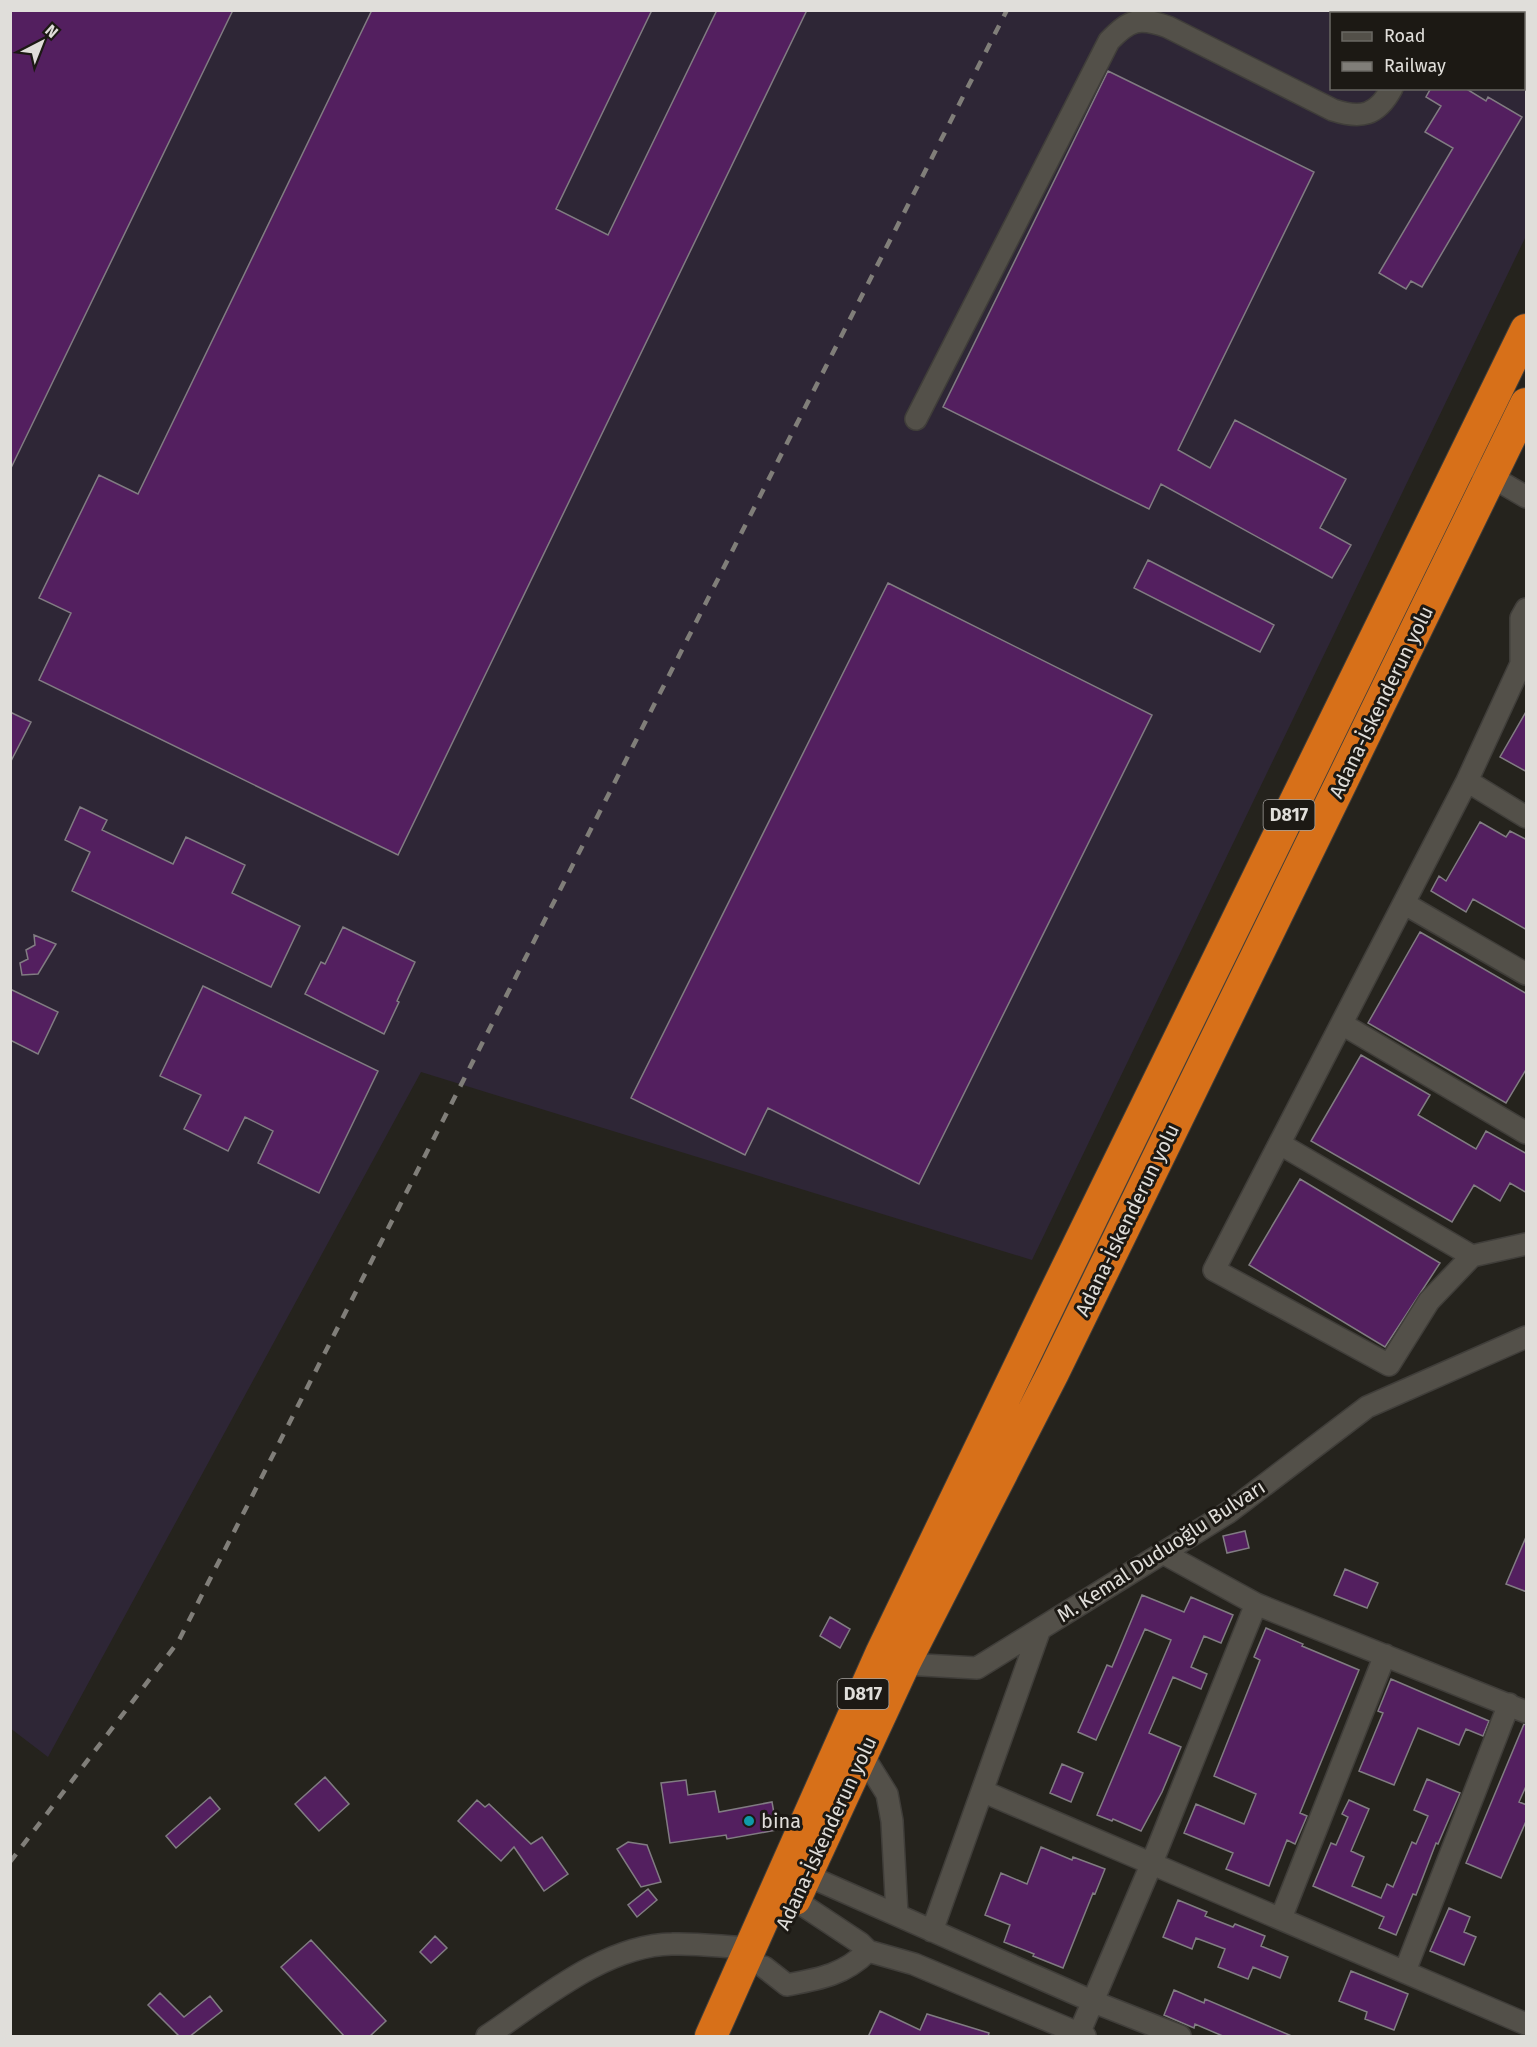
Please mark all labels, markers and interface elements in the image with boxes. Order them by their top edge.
north arrow [12,12,72,72]
legend [1330,12,1525,90]
text: N [41,21,62,42]
text: Road [1384,25,1426,47]
text: Railway [1384,55,1446,77]
street label: Adana-İskenderun yolu [1324,602,1438,802]
road number: D817 [1264,800,1314,830]
street label: Adana-İskenderun yolu [1070,1120,1184,1320]
street label: M. Kemal Duduoğlu Bulvarı [1052,1475,1270,1627]
road number: D817 [838,1679,888,1709]
street label: Adana-İskenderun yolu [771,1732,881,1934]
place label: bina [761,1809,801,1833]
marker: bina [742,1814,756,1828]

